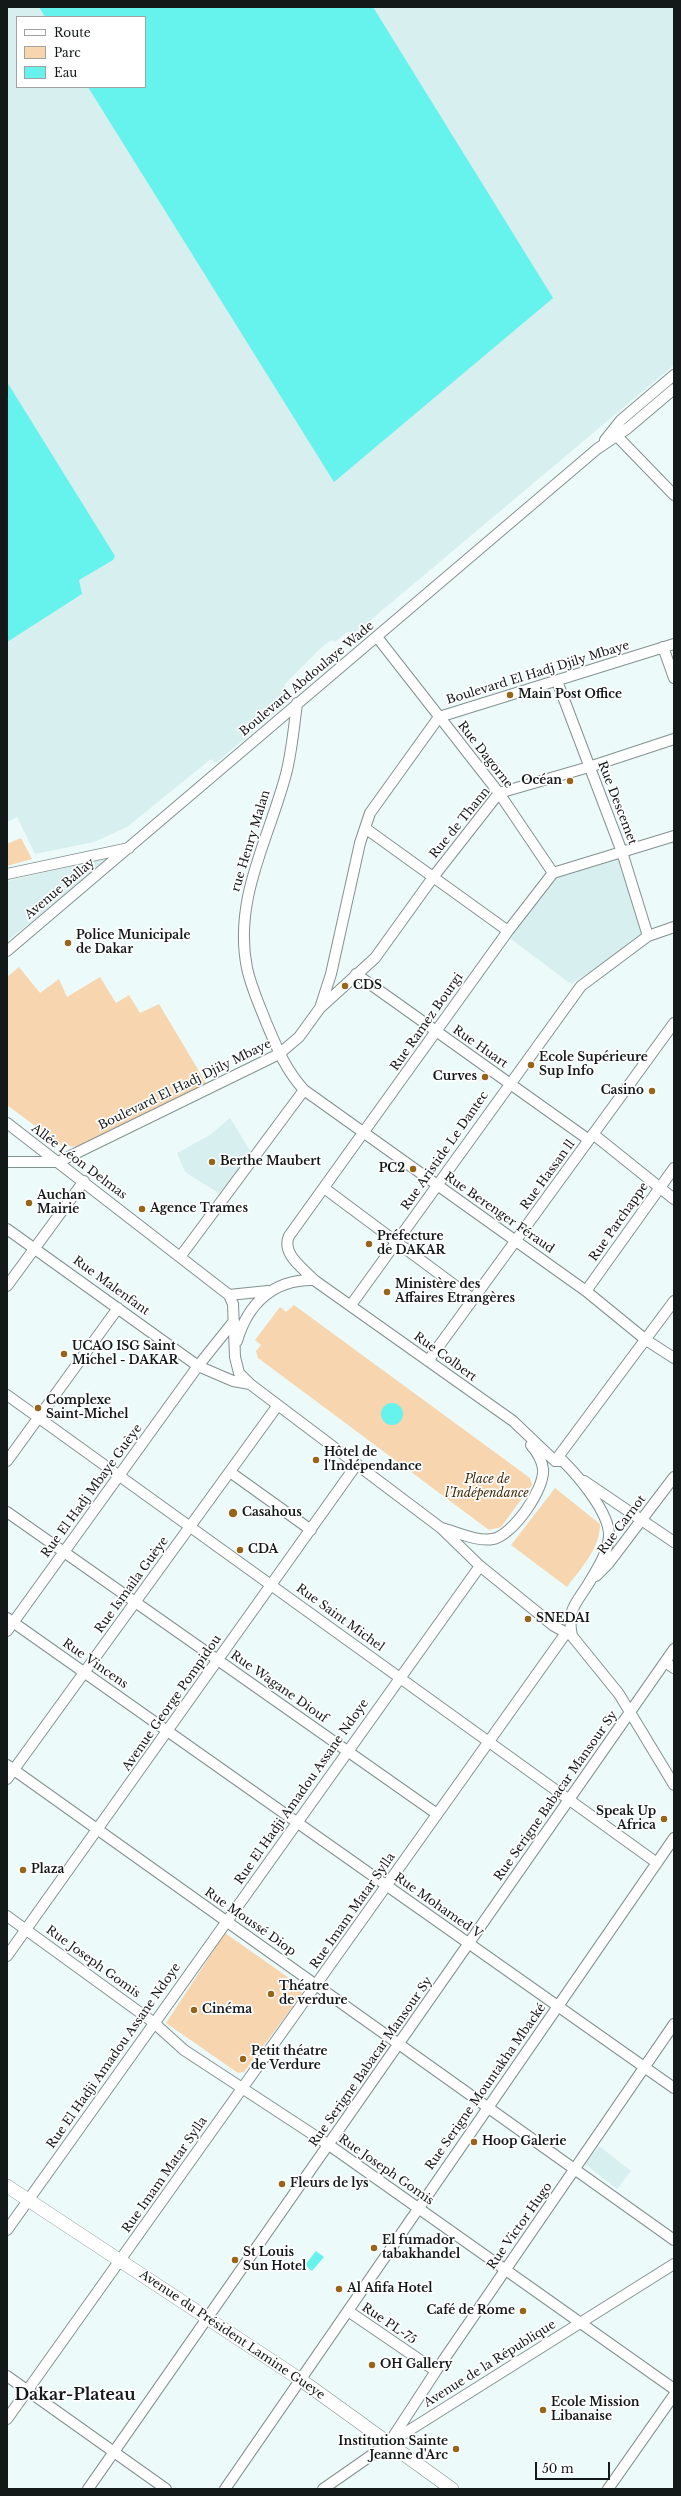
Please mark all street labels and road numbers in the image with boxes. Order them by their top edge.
street label: Boulevard Abdoulaye Wade [237,619,377,739]
street label: Boulevard El Hadj Djily Mbaye [445,638,631,708]
street label: Rue Dagorne [454,719,516,791]
street label: Rue Descemet [594,759,640,847]
street label: Rue de Thann [427,785,493,861]
street label: rue Henry Malan [229,788,273,894]
street label: Avenue Ballay [22,856,98,922]
street label: Rue Ramez Bourgi [388,970,466,1074]
street label: Rue Huart [450,1023,510,1071]
street label: Boulevard El Hadj Djily Mbaye [96,1037,274,1133]
street label: Rue Aristide Le Dantec [398,1089,492,1213]
street label: Allée Léon Delmas [28,1121,130,1203]
street label: Rue Hassan ll [518,1137,578,1213]
street label: Rue Berenger Féraud [441,1170,557,1256]
street label: Rue Parchappe [587,1180,651,1264]
street label: Rue Malenfant [70,1253,152,1319]
street label: Rue Colbert [411,1329,479,1385]
street label: Rue El Hadj Mbaye Guèye [39,1421,145,1561]
street label: Rue Carnot [595,1493,649,1557]
street label: Rue Ismaila Guèye [92,1534,172,1636]
street label: Rue Saint Michel [293,1581,387,1655]
street label: Avenue George Pompidou [120,1632,224,1774]
street label: Rue Vincens [60,1636,130,1692]
street label: Rue Wagane Diouf [228,1648,330,1726]
street label: Rue El Hadji Amadou Assane Ndoye [232,1697,372,1887]
street label: Rue Serigne Babacar Mansour Sy [492,1708,620,1884]
street label: Rue Imam Matar Sylla [307,1850,399,1972]
street label: Rue Mohamed V [391,1870,485,1942]
street label: Rue Moussé Diop [201,1885,299,1959]
street label: Rue Joseph Gomis [43,1923,143,2001]
street label: Rue El Hadji Amadou Assane Ndoye [44,1961,184,2151]
street label: Rue Serigne Babacar Mansour Sy [307,1974,435,2150]
street label: Rue Serigne Mountakha Mbacké [423,2001,549,2173]
street label: Rue Imam Matar Sylla [119,2114,211,2236]
street label: Rue Joseph Gomis [336,2132,436,2208]
street label: Rue Victor Hugo [485,2180,555,2272]
street label: Avenue du Président Lamine Gueye [137,2267,327,2403]
street label: Rue PL-75 [359,2300,419,2348]
street label: Avenue de la République [421,2317,559,2411]

